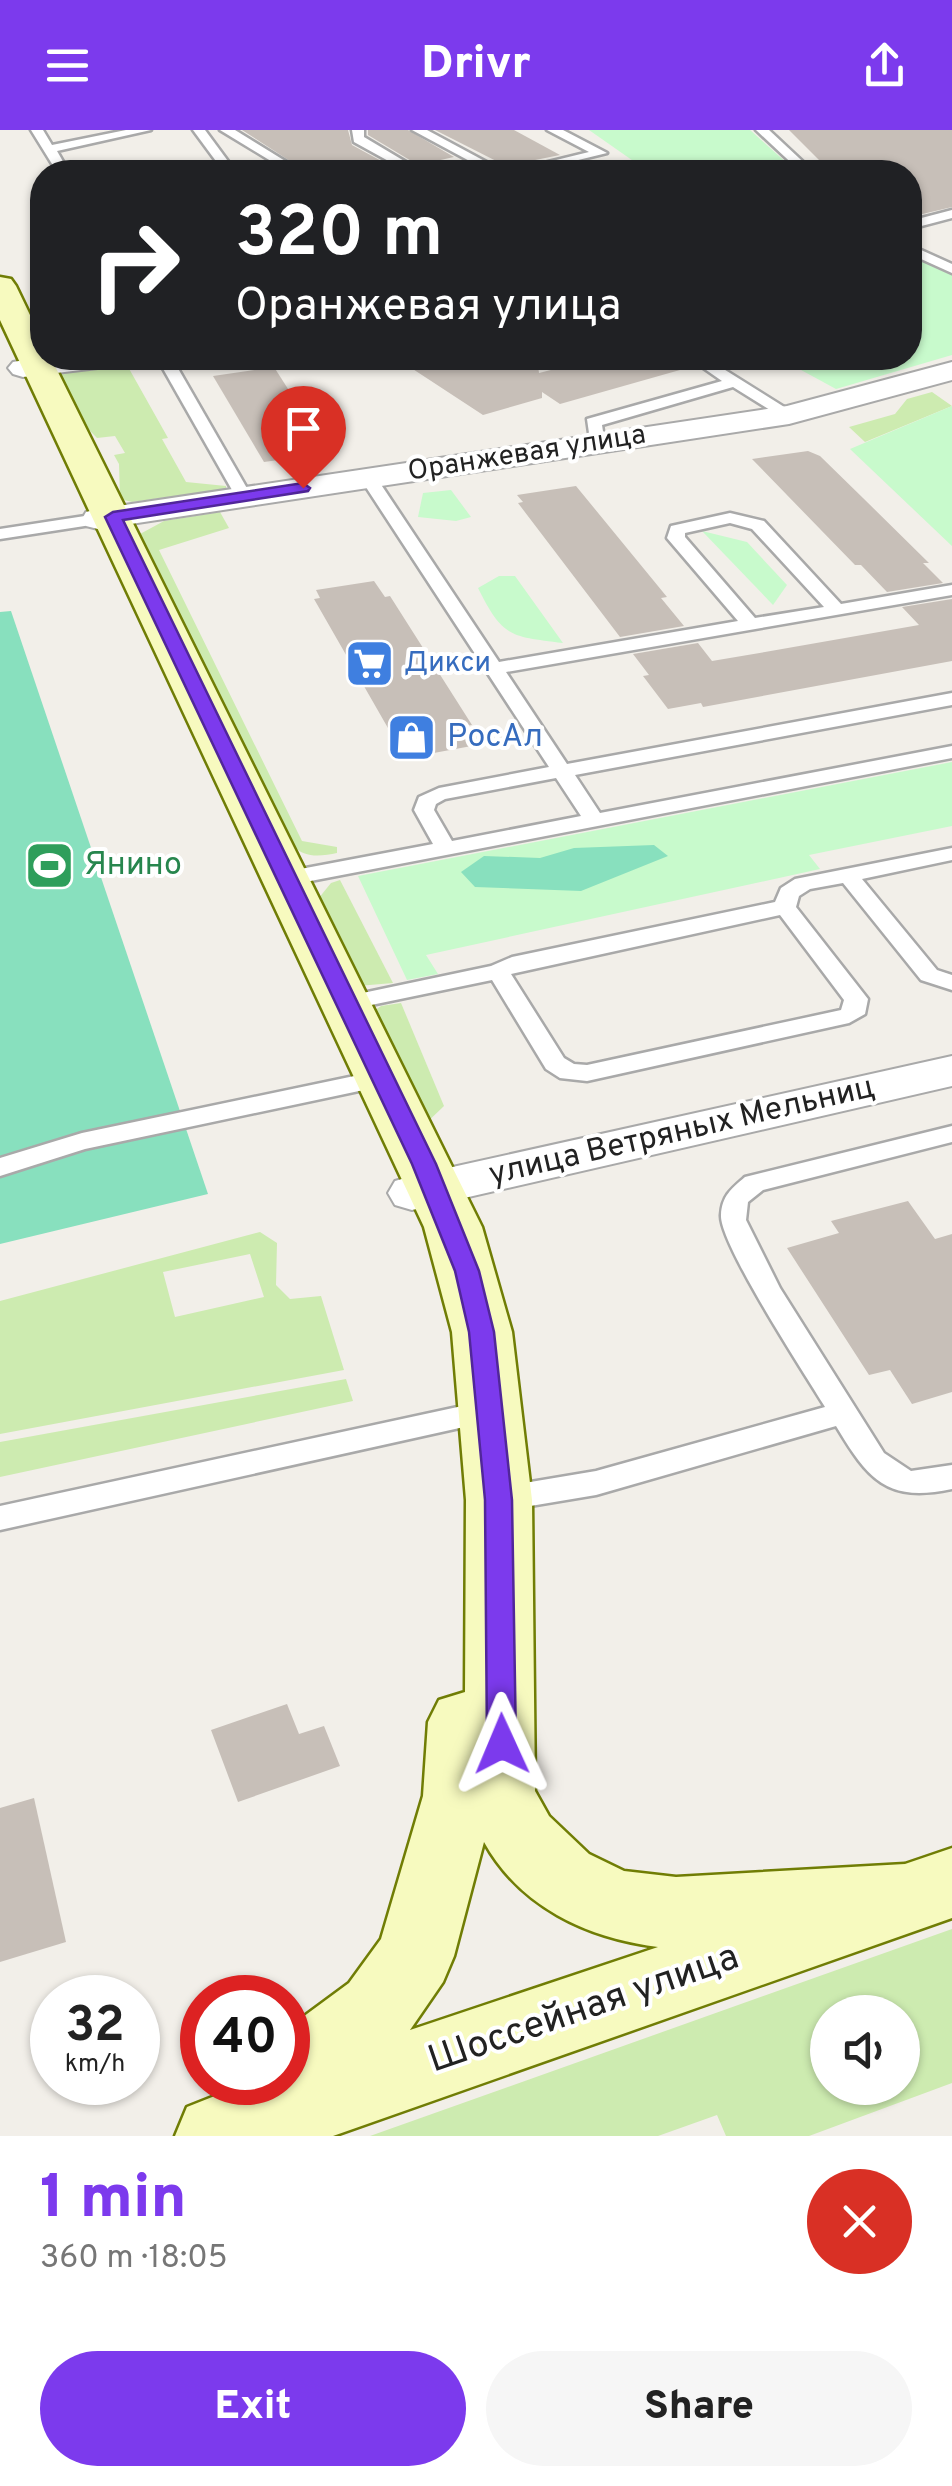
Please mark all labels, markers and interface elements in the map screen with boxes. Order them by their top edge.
text: Drivr [421,37,531,94]
icon: menu [40,38,95,93]
icon: share [857,38,912,93]
text: 320 m [235,192,443,281]
icon: right [70,200,200,330]
text: Оранжевая улица [235,279,621,336]
pin [261,386,346,489]
icon: arrive [276,401,331,456]
street label: Оранжевая улица [405,417,649,491]
supermarket icon: Дикси [343,638,395,690]
place label: Дикси [404,646,491,682]
shop icon: РосАл [386,712,438,764]
place label: РосАл [447,718,543,758]
sports icon: Янино [23,840,75,892]
place label: Янино [84,846,182,886]
street label: улица Ветряных Мельниц [485,1068,879,1196]
position arrow [450,1692,554,1796]
street label: Шоссейная улица [422,1934,746,2086]
speed limit sign: 40 [180,1975,310,2105]
map controls [810,1995,920,2105]
button: sound [810,1995,920,2105]
text: 32 [65,1996,125,2059]
text: km/h [65,2049,125,2081]
text: 1 min [40,2163,187,2239]
button: close [807,2169,912,2274]
text: 360 m · 18:05 [40,2239,228,2279]
button: Exit [40,2351,466,2466]
button: Share [486,2351,912,2466]

